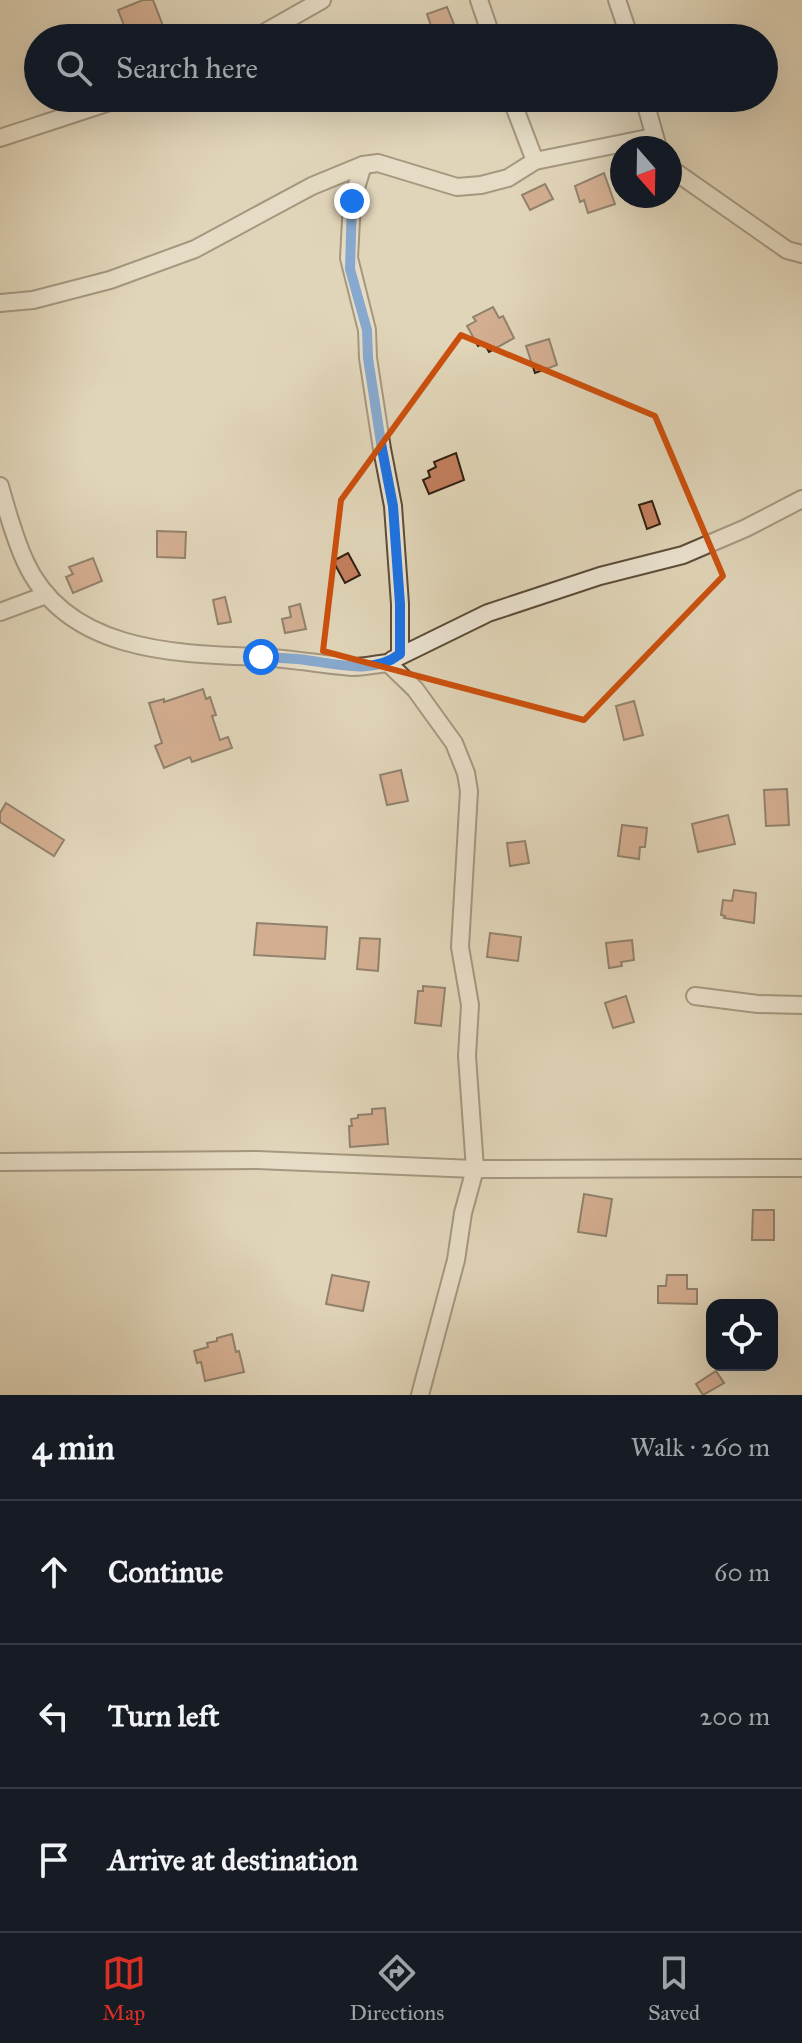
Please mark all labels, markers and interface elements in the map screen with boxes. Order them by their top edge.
search box [24,24,778,112]
icon: search [52,46,96,90]
text: Search here [116,50,258,86]
north arrow [610,136,682,208]
route end [334,183,370,219]
route start [243,639,279,675]
map controls [706,1299,778,1371]
button: locate [706,1299,778,1371]
text: 4 min [32,1427,115,1468]
text: Walk · 260 m [631,1431,770,1463]
icon: ahead [32,1550,76,1594]
text: Continue [108,1554,223,1590]
text: 60 m [714,1556,770,1588]
icon: left [32,1694,76,1738]
text: Turn left [108,1698,219,1734]
text: 200 m [699,1700,770,1732]
icon: arrive [32,1838,76,1882]
text: Arrive at destination [108,1842,358,1878]
tab: Map [102,1951,146,2026]
tab: Directions [349,1951,444,2026]
tab: Saved [648,1951,700,2026]

